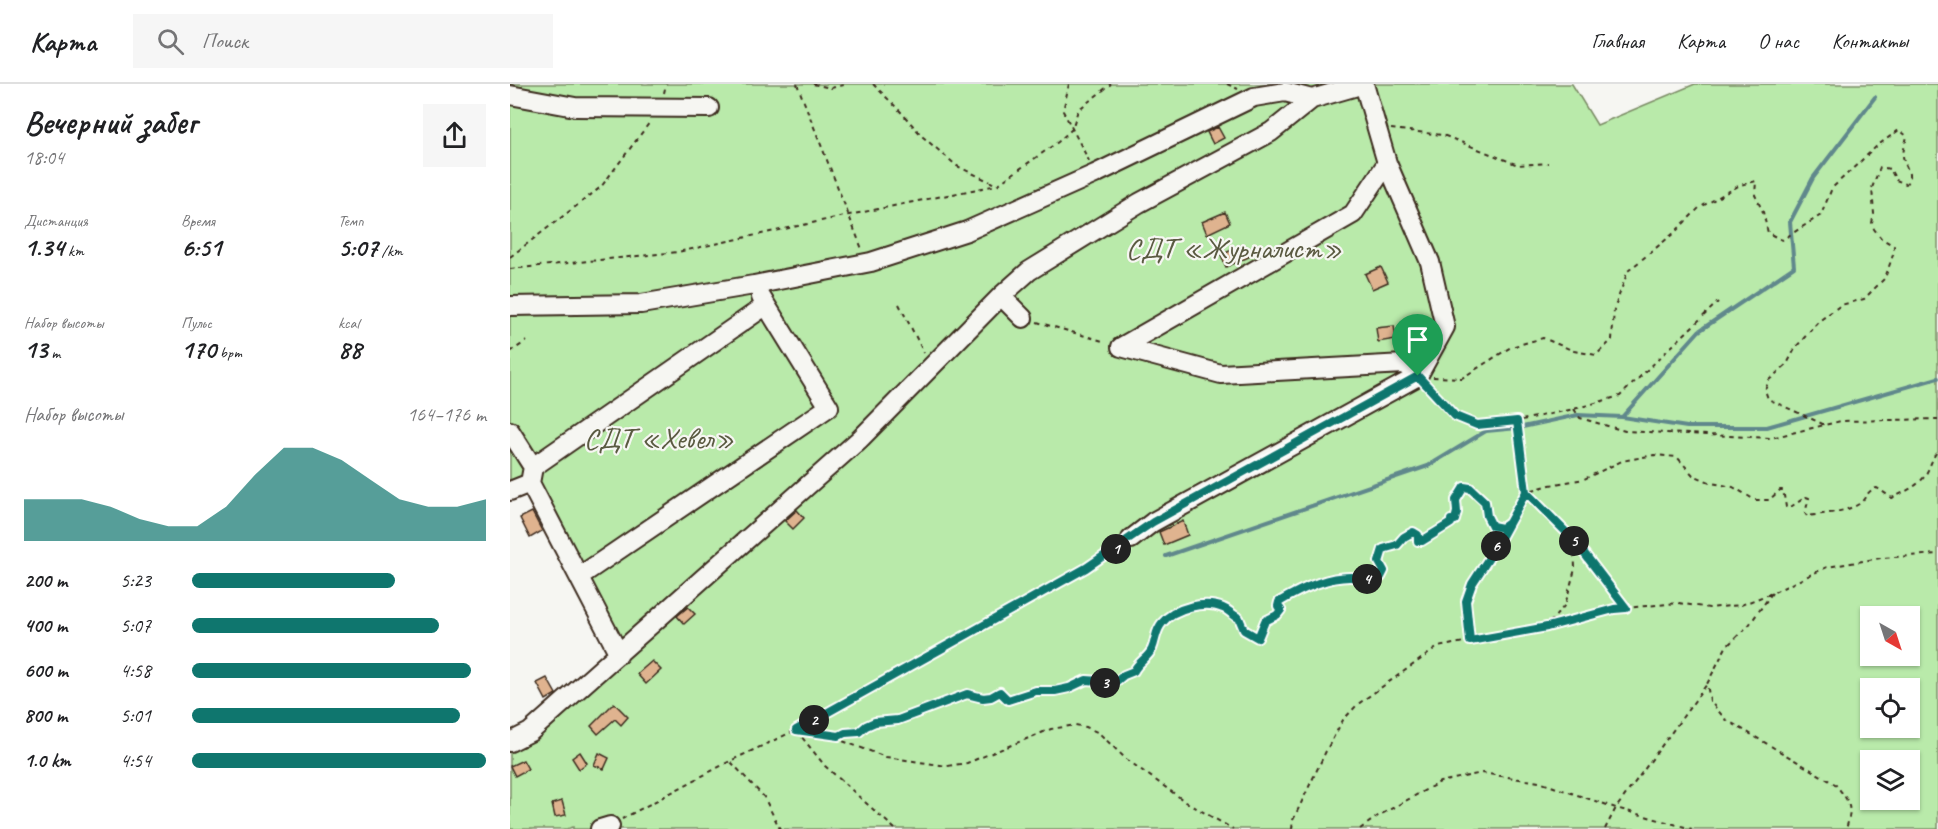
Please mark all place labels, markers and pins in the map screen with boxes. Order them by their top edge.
pin [1392,314,1443,376]
pin: 5 [1559,526,1589,556]
pin: 6 [1481,531,1511,561]
pin: 1 [1101,534,1131,564]
pin: 4 [1352,564,1382,594]
pin: 3 [1090,668,1120,698]
pin: 2 [799,705,829,735]

